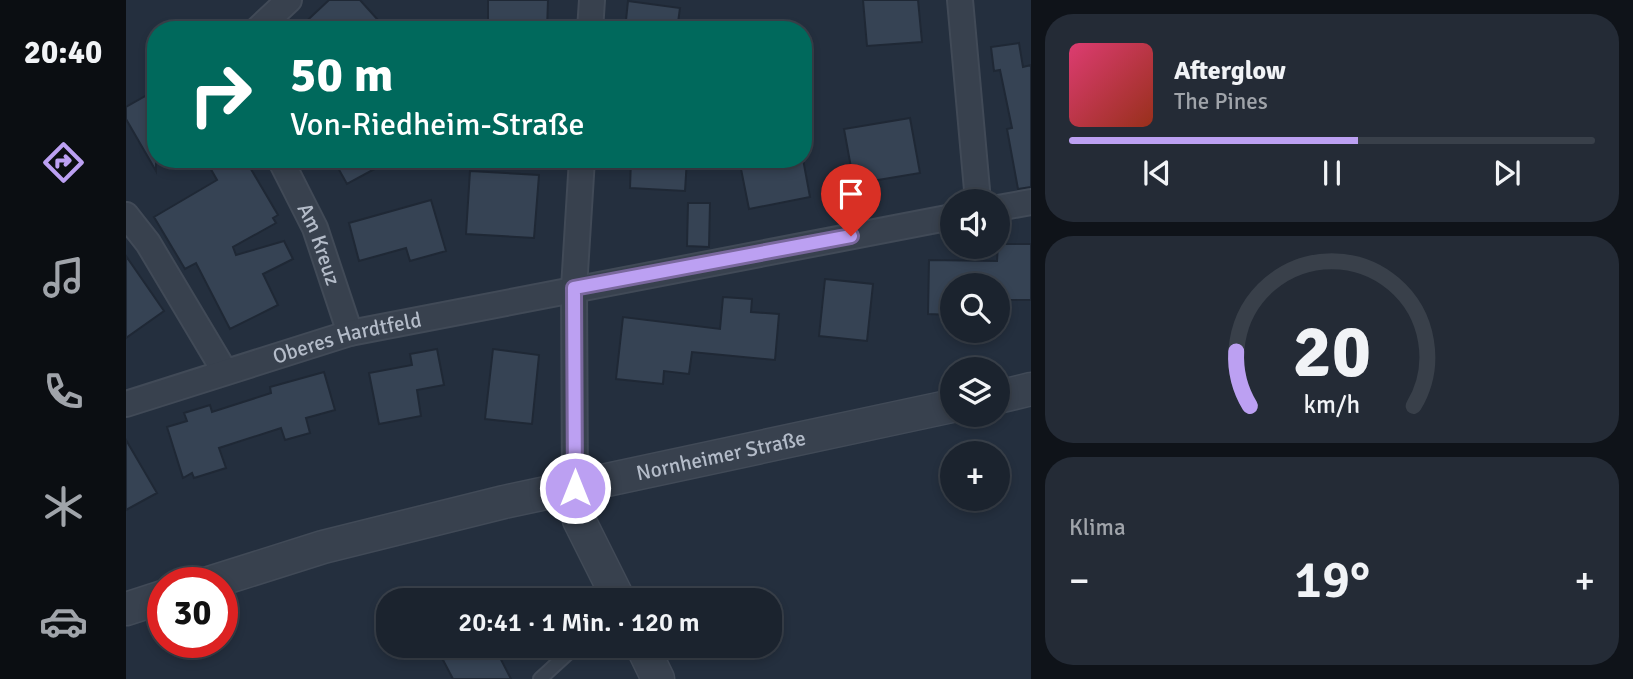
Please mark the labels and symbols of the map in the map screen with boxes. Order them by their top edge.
pin [821,164,881,236]
street label: Am Kreuz [292,199,346,288]
street label: Oberes Hardtfeld [269,307,424,370]
street label: Nornheimer Straße [634,425,808,486]
position arrow [538,451,612,525]
speed limit sign: 30 [147,567,238,658]

